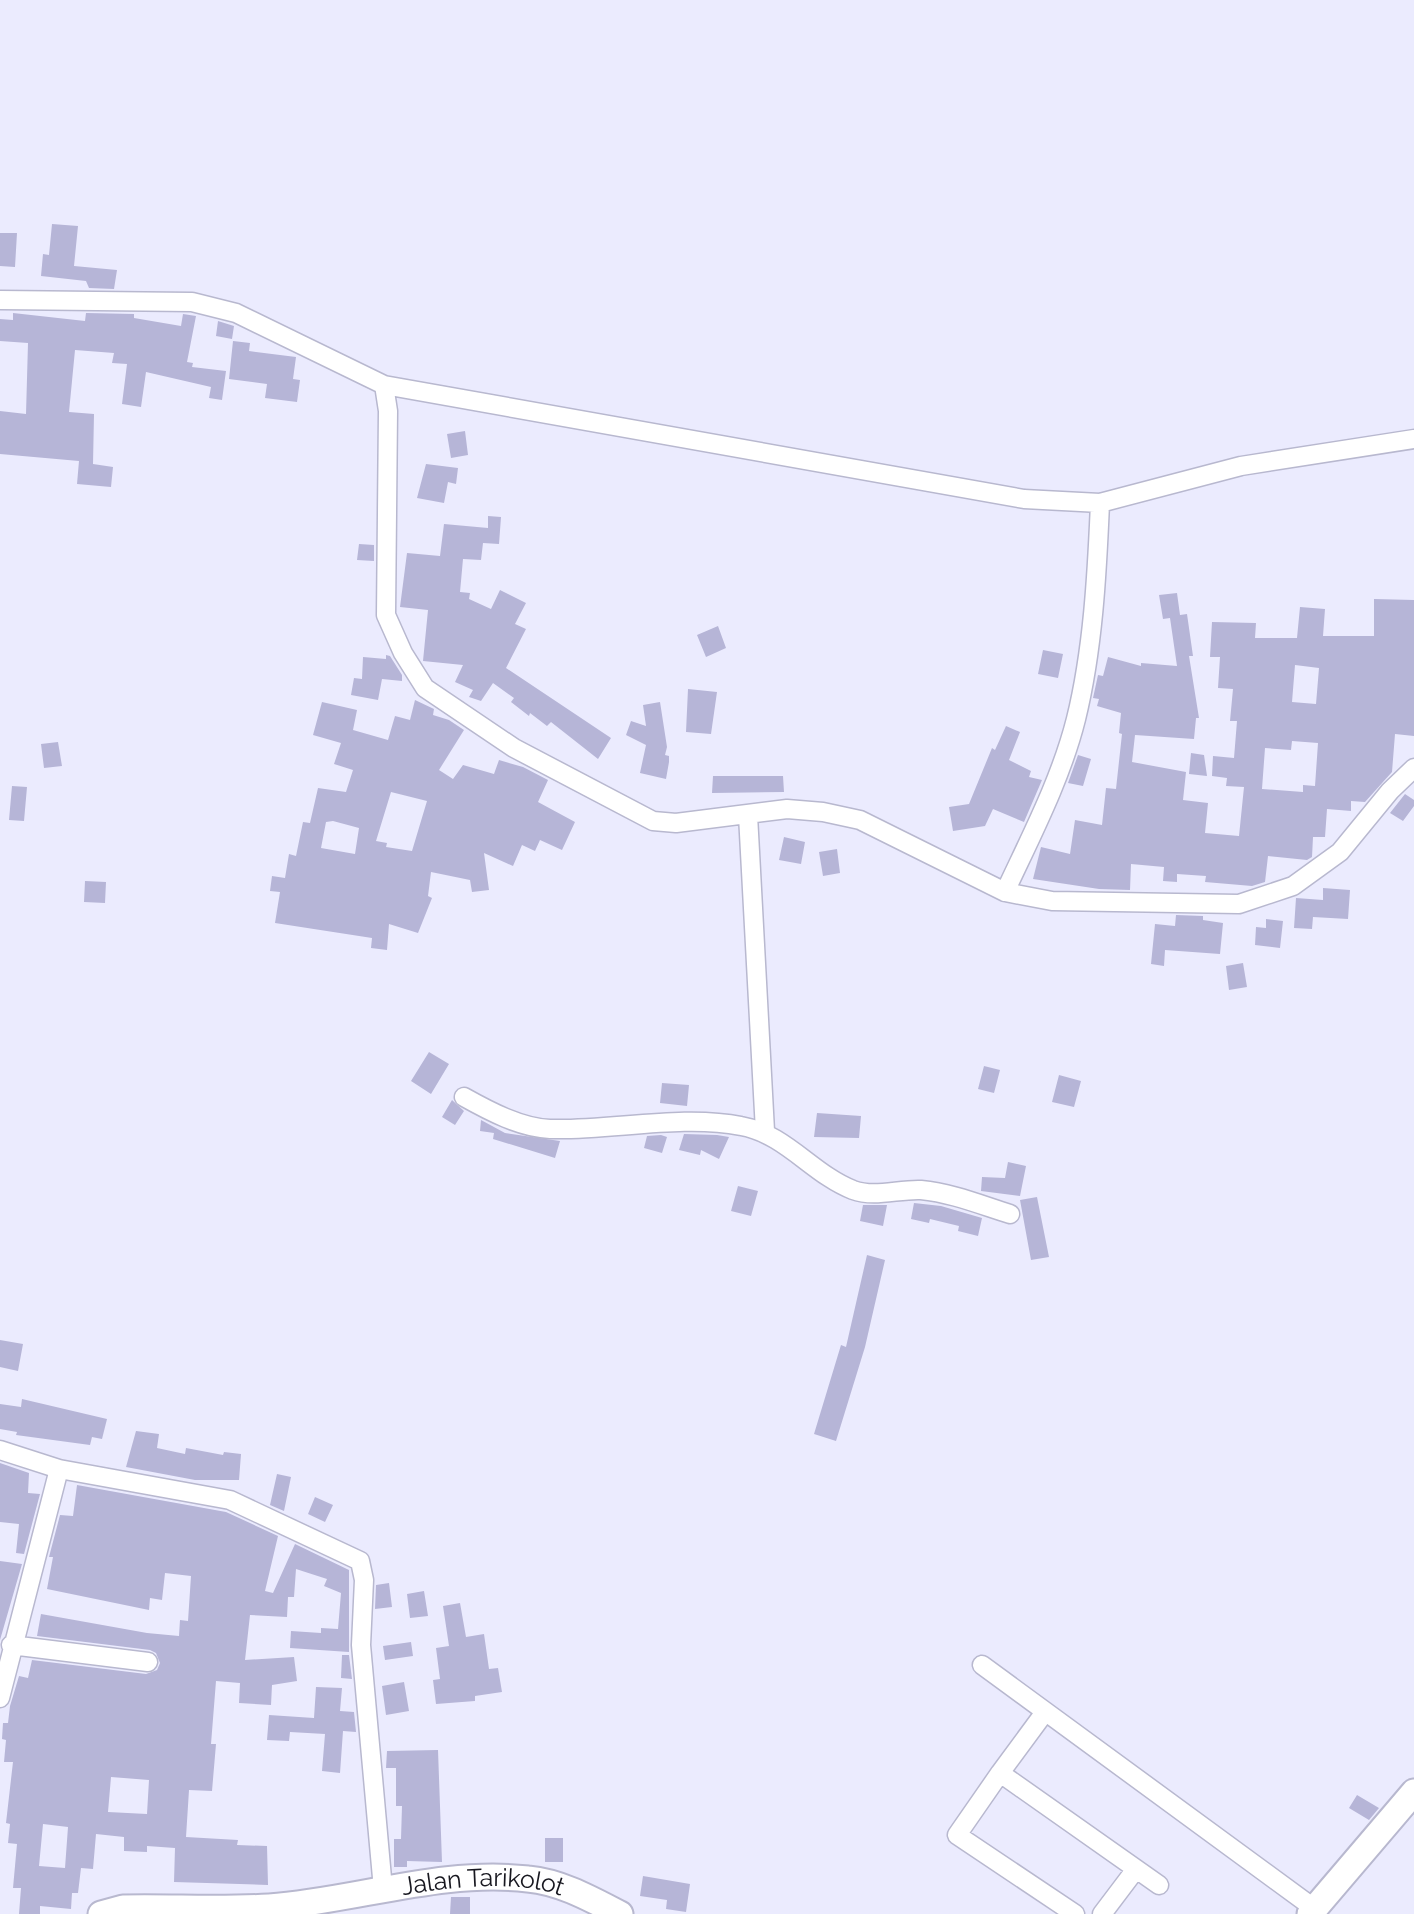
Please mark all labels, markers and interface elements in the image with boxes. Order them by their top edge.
street label: Jalan Tarikolot [399,1862,569,1902]

